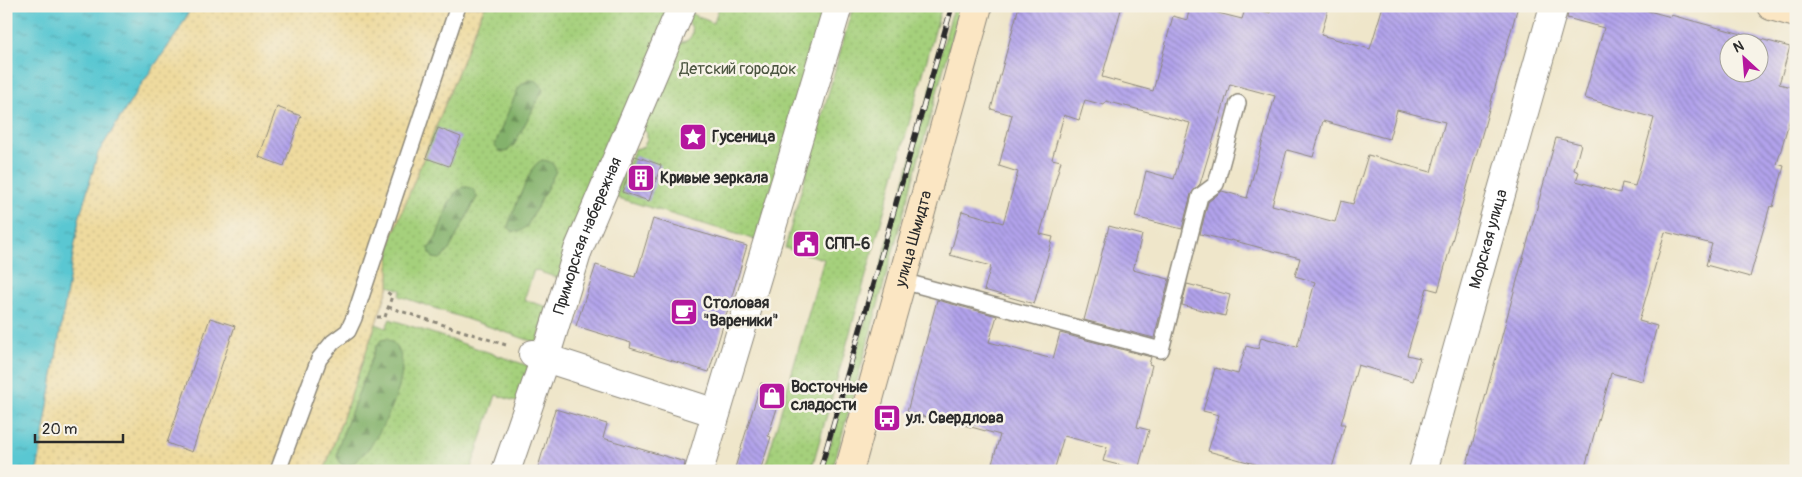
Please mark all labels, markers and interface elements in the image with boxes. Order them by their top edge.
north arrow [1720,32,1770,82]
text: N [1731,37,1747,56]
park label: Детский городок [679,59,796,79]
place icon: Гусеница [678,122,708,152]
place label: Гусеница [712,127,776,147]
street label: Приморская набережная [549,154,626,317]
building icon: Кривые зеркала [626,163,656,193]
place label: Кривые зеркала [660,168,769,188]
street label: Морская улица [1465,187,1512,291]
street label: улица Шмидта [890,188,936,290]
public building icon: СПП-6 [791,229,821,259]
place label: СПП-6 [825,234,870,254]
place label: Столовая "Вареники" [703,293,778,331]
cafe icon: Столовая "Вареники" [669,297,699,327]
place label: Восточные сладости [790,377,868,415]
shop icon: Восточные сладости [757,381,787,411]
bus stop icon: ул. Свердлова [872,403,902,433]
place label: ул. Свердлова [905,408,1004,428]
scale bar [35,412,122,444]
text: 20 m [42,420,77,439]

